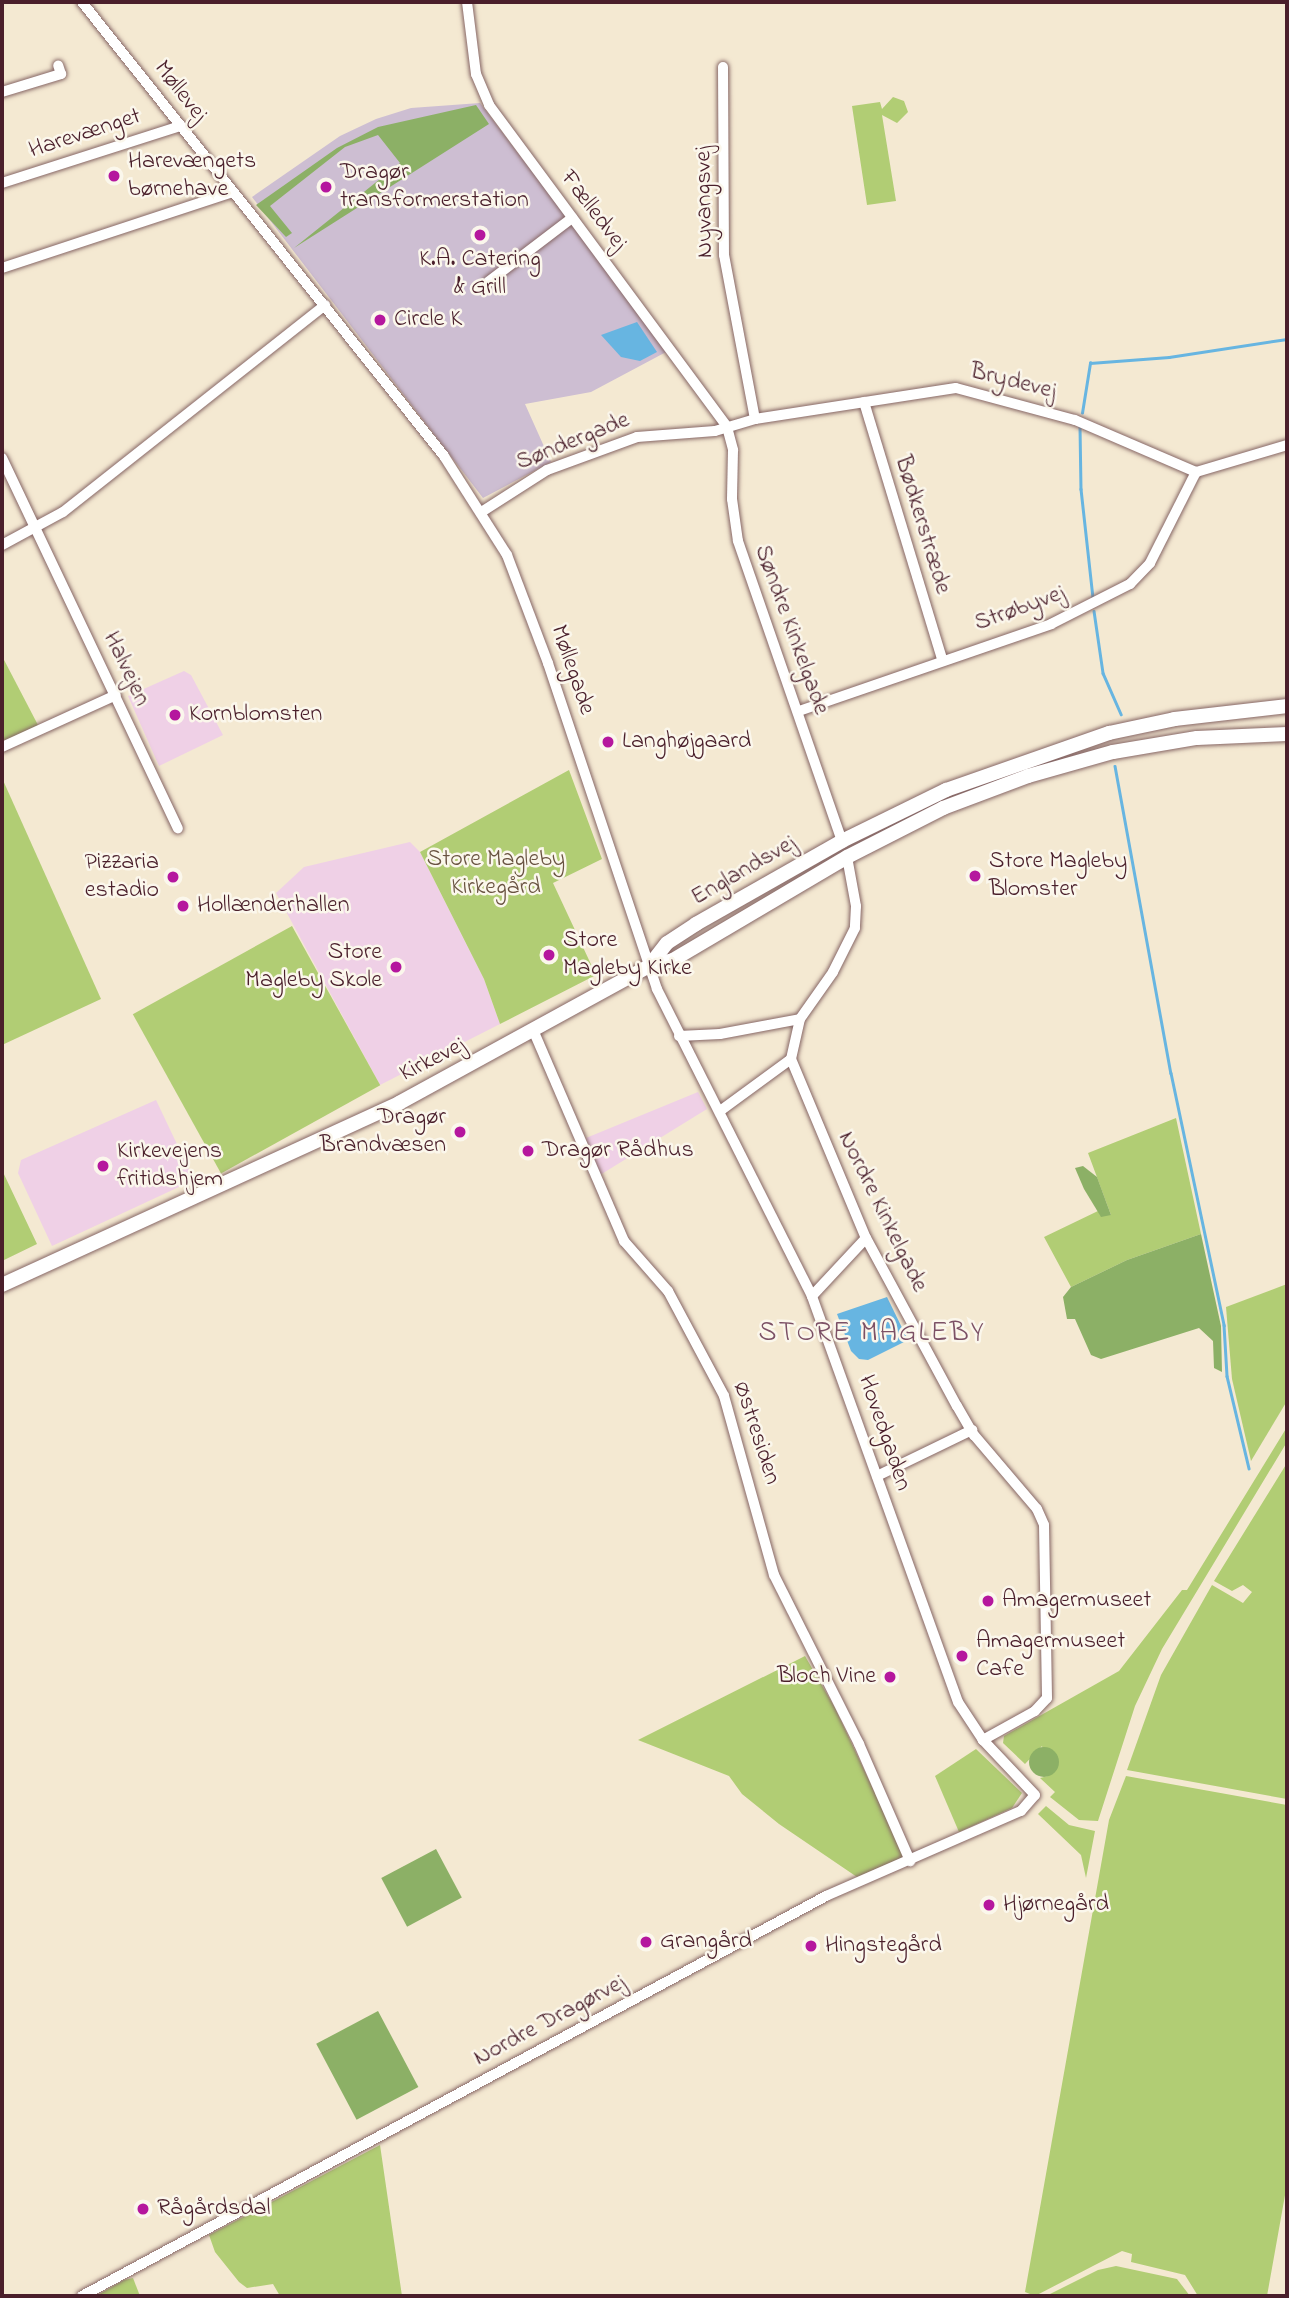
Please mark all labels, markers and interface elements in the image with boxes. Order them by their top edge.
street label: Møllevej [147,55,213,129]
street label: Harevænget [25,102,145,166]
street label: Nyvangsvej [690,146,720,258]
place label: Harevængets børnehave [128,148,256,204]
place label: Dragør transformerstation [340,159,529,215]
street label: Fælledvej [553,165,633,257]
marker: Harevængets børnehave [106,168,122,184]
marker: Dragør transformerstation [318,179,334,195]
marker: K.A. Catering & Grill [472,227,488,243]
place label: K.A. Catering & Grill [419,246,541,302]
place label: Circle K [394,306,462,334]
marker: Circle K [372,312,388,328]
street label: Brydevej [967,357,1059,407]
street label: Søndergade [512,406,634,478]
street label: Bødkerstræde [887,452,957,598]
street label: Søndre Kinkelgade [747,541,835,719]
street label: Strøbyvej [971,579,1069,639]
street label: Møllegade [543,621,601,719]
street label: Halvejen [96,627,156,711]
place label: Kornblomsten [189,701,322,729]
marker: Kornblomsten [167,707,183,723]
place label: Langhøjgaard [622,728,751,756]
marker: Langhøjgaard [600,734,616,750]
street label: Englandsvej [686,829,802,913]
park label: Store Magleby Kirkegård [427,846,565,902]
place label: Store Magleby Blomster [989,848,1127,904]
place label: Pizzaria estadio [84,849,159,905]
marker: Store Magleby Blomster [967,868,983,884]
marker: Pizzaria estadio [165,869,181,885]
place label: Hollænderhallen [197,892,350,920]
marker: Hollænderhallen [175,898,191,914]
place label: Store Magleby Kirke [563,927,692,983]
place label: Store Magleby Skole [245,939,382,995]
marker: Store Magleby Kirke [541,947,557,963]
marker: Store Magleby Skole [388,959,404,975]
street label: Kirkevej [395,1031,471,1089]
place label: Dragør Brandvæsen [320,1104,446,1160]
marker: Dragør Brandvæsen [452,1124,468,1140]
street label: Nordre Kinkelgade [831,1127,933,1297]
place label: Dragør Rådhus [542,1137,694,1165]
place label: Kirkevejens fritidshjem [117,1138,223,1194]
marker: Dragør Rådhus [520,1143,536,1159]
marker: Kirkevejens fritidshjem [95,1158,111,1174]
district label: STORE MAGLEBY [760,1317,984,1351]
street label: Hovedgaden [851,1371,917,1495]
street label: Østresiden [726,1378,786,1488]
place label: Amagermuseet [1002,1587,1151,1615]
marker: Amagermuseet [980,1593,996,1609]
place label: Amagermuseet Cafe [976,1628,1125,1684]
marker: Amagermuseet Cafe [954,1648,970,1664]
place label: Bloch Vine [777,1663,876,1691]
marker: Bloch Vine [882,1669,898,1685]
place label: Hjørnegård [1003,1891,1109,1919]
marker: Hjørnegård [981,1897,997,1913]
place label: Grangård [660,1928,752,1956]
place label: Hingstegård [825,1932,942,1960]
marker: Grangård [638,1934,654,1950]
marker: Hingstegård [803,1938,819,1954]
street label: Nordre Dragørvej [469,1969,631,2073]
place label: Rågårdsdal [157,2195,271,2223]
marker: Rågårdsdal [135,2201,151,2217]

